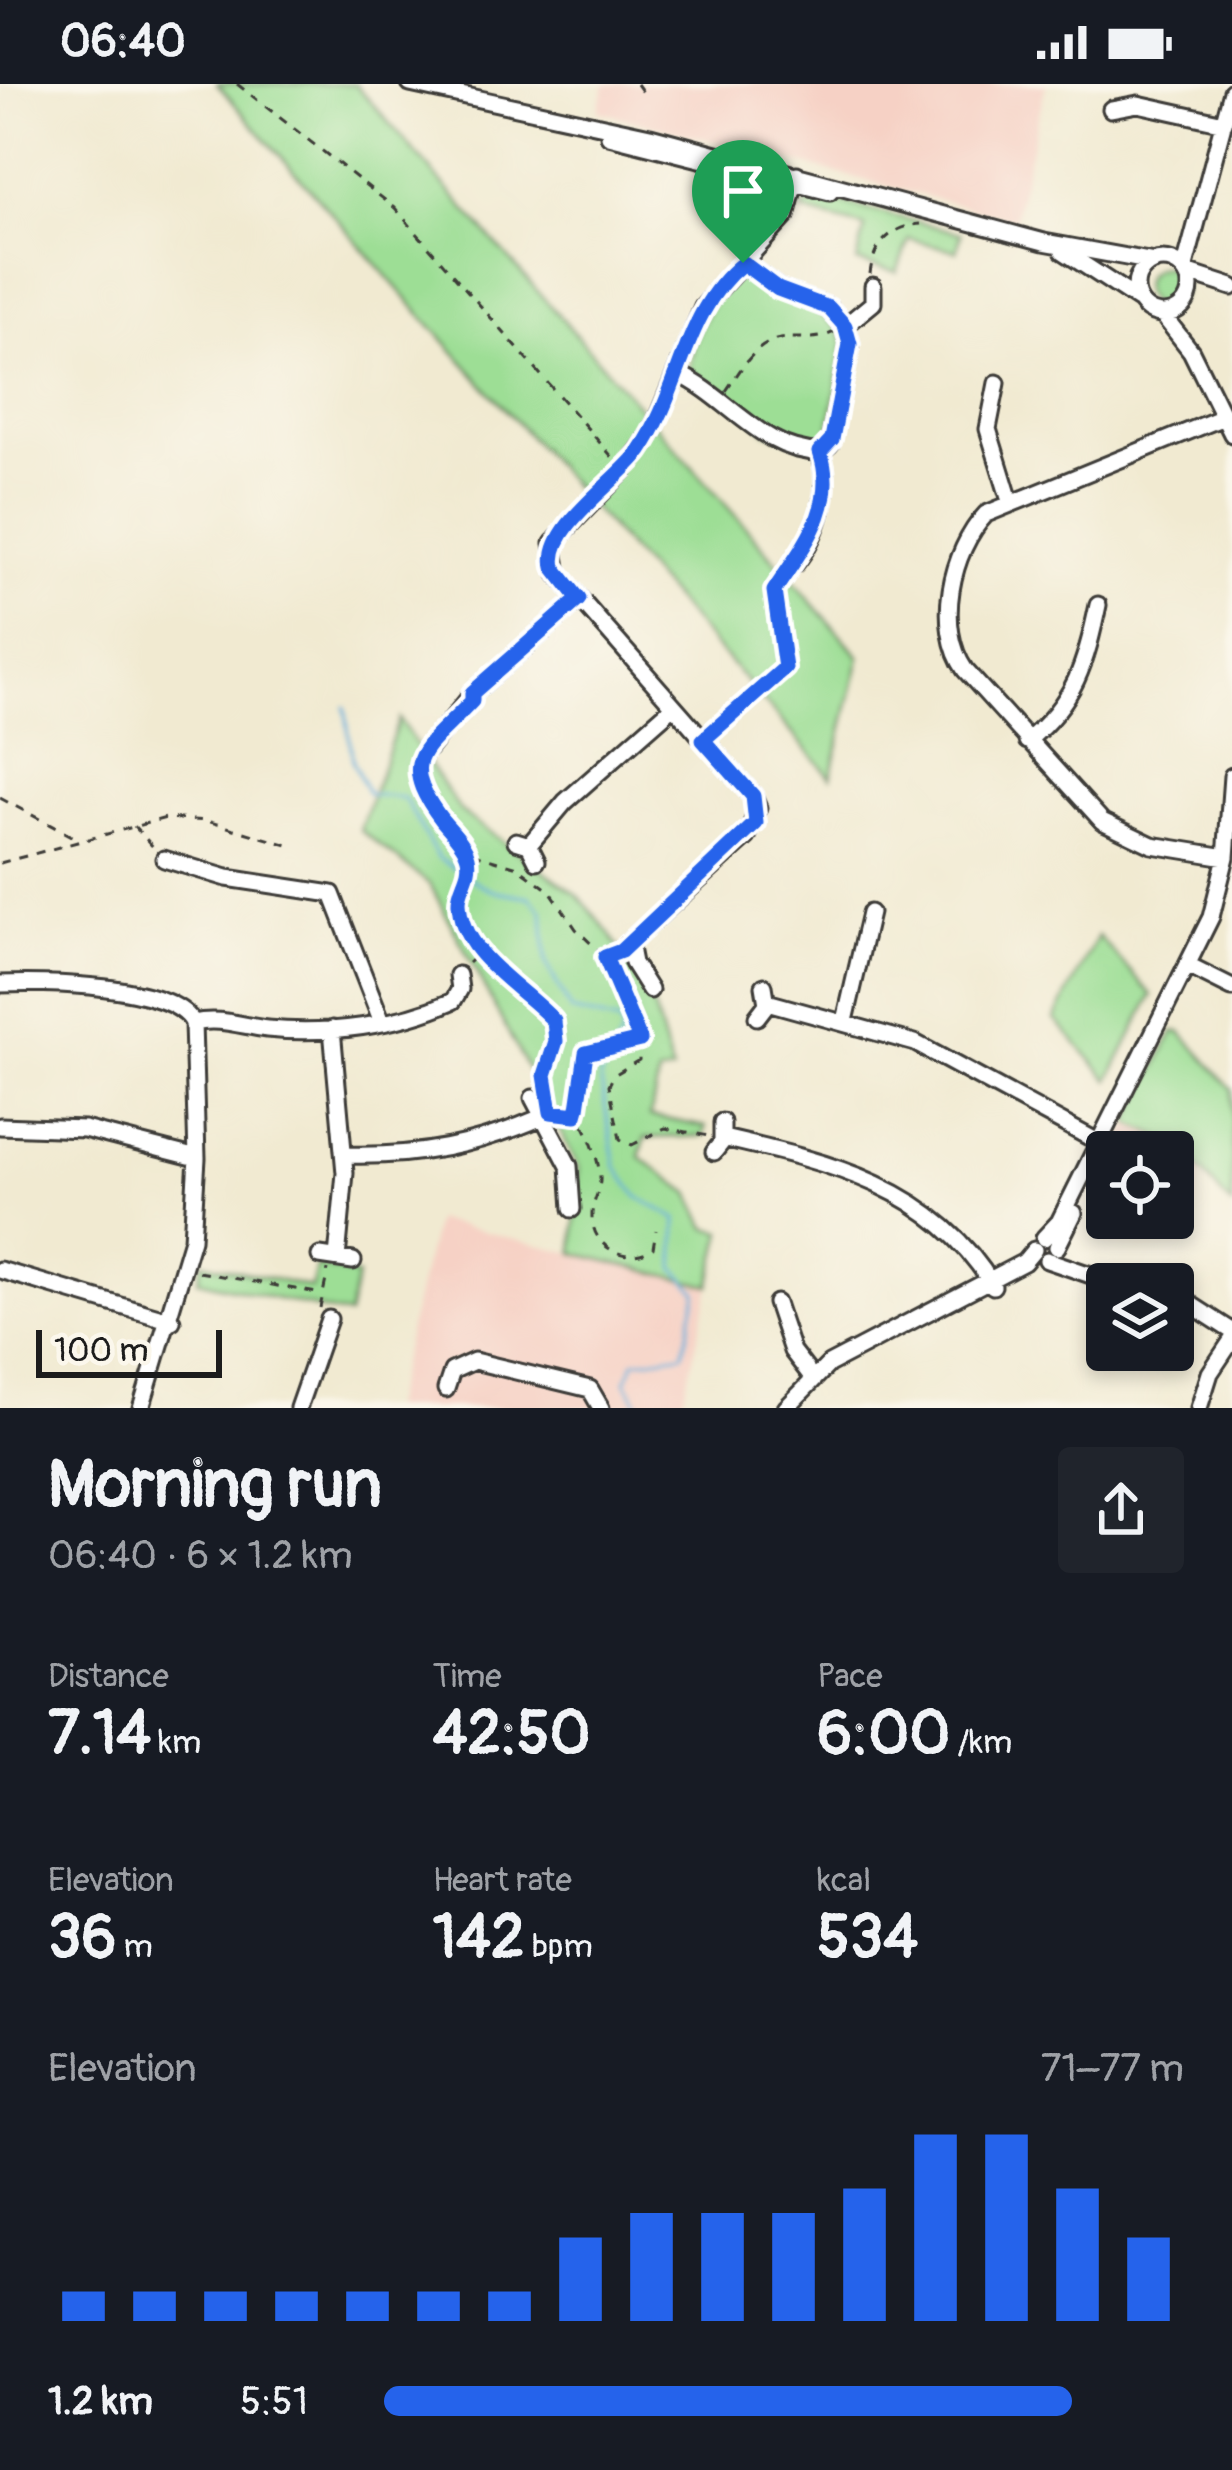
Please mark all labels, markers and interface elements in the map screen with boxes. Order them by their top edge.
text: 06:40 [60,14,186,70]
pin [692,140,794,263]
icon: arrive [710,158,776,224]
map controls [1086,1131,1194,1371]
button: locate [1086,1131,1194,1239]
button: layers [1086,1263,1194,1371]
scale bar [36,1324,222,1377]
text: 100 m [54,1330,148,1371]
text: Morning run [48,1444,382,1527]
button: share [1058,1447,1184,1573]
text: 06:40 · 6 × 1.2 km [48,1531,353,1580]
text: Distance [48,1656,169,1697]
text: Time [433,1656,502,1697]
text: Pace [817,1656,883,1697]
text: 7.14 [48,1697,151,1772]
text: 42:50 [433,1697,591,1772]
text: 6:00 [817,1697,950,1772]
text: km [151,1722,201,1763]
text: /km [950,1722,1012,1763]
text: Elevation [48,1860,174,1901]
text: Heart rate [433,1860,572,1901]
text: kcal [817,1860,871,1901]
text: 36 [48,1901,116,1976]
text: 142 [433,1901,524,1976]
text: 534 [817,1901,918,1976]
text: m [116,1926,153,1967]
text: bpm [524,1926,593,1967]
text: Elevation [48,2044,197,2093]
text: 71–77 m [1041,2044,1184,2093]
text: 1.2 km [48,2377,153,2426]
text: 5:51 [240,2377,308,2426]

